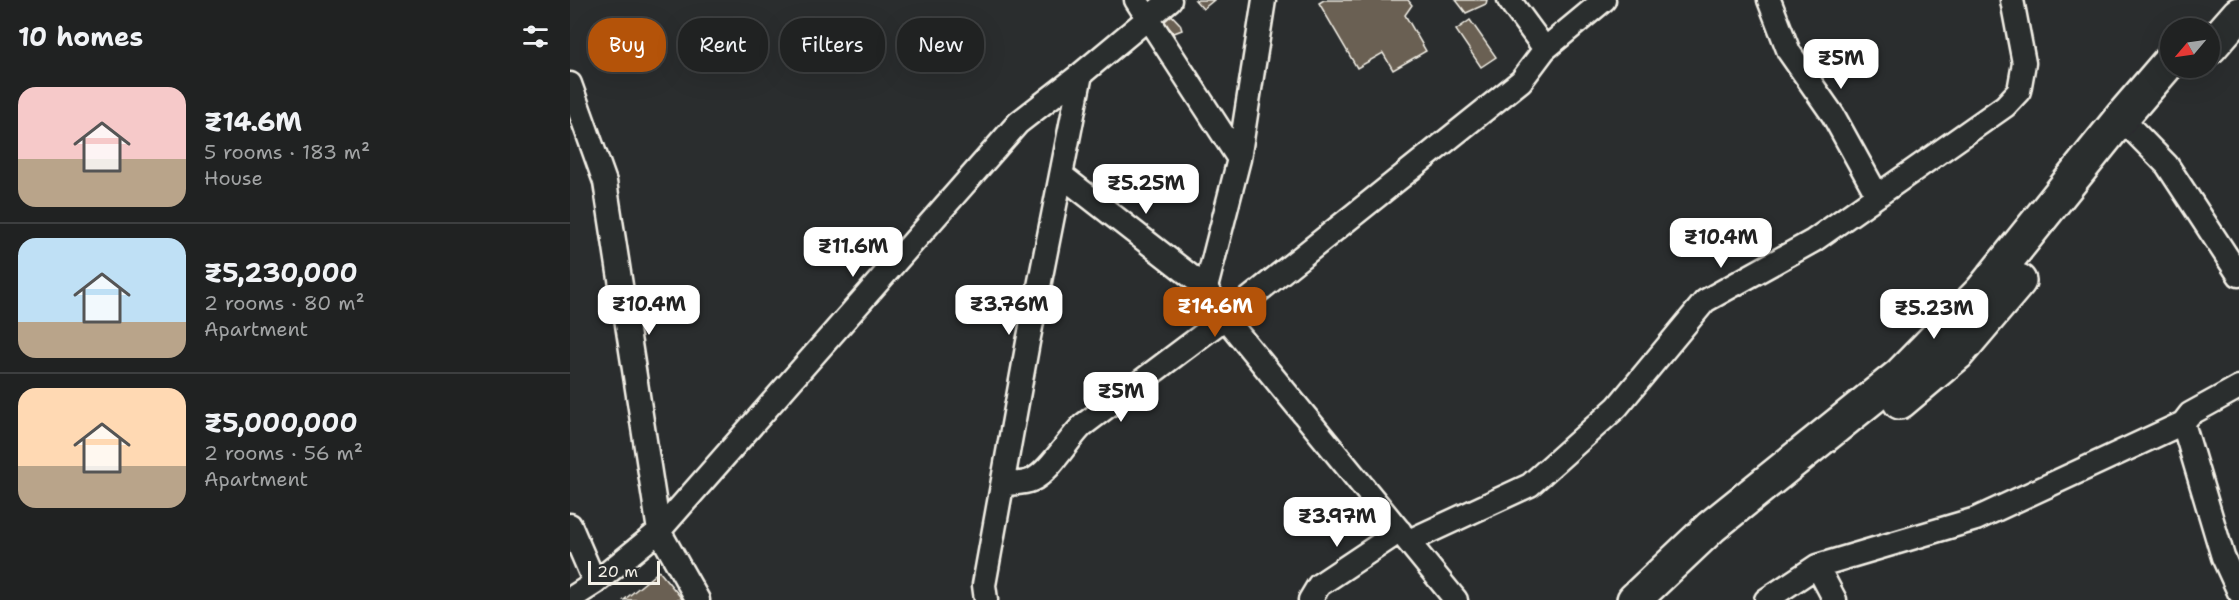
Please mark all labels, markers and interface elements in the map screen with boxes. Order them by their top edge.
chip: Buy [588,18,666,72]
chip: Rent [678,18,768,72]
chip: Filters [780,18,885,72]
chip: New [897,18,984,72]
north arrow [2160,18,2220,78]
map controls [2160,18,2220,78]
text: 10 homes [18,19,143,54]
icon: filters [519,20,552,53]
pin: ₹5M [1812,39,1870,90]
text: ₹5M [1817,45,1865,71]
text: ₹14.6M [204,104,302,139]
icon: home [66,111,138,183]
text: 5 rooms · 183 m² [204,139,370,165]
pin: ₹5.25M [1097,164,1195,215]
text: House [204,165,263,191]
text: ₹5.25M [1107,170,1185,196]
pin: ₹10.4M [1672,218,1770,269]
text: ₹10.4M [1684,224,1758,250]
pin: ₹11.6M [804,227,902,278]
text: ₹11.6M [818,233,888,259]
text: ₹5,230,000 [204,255,358,290]
icon: home [66,262,138,334]
pin: ₹10.4M [600,285,698,336]
pin: ₹3.76M [960,285,1058,336]
pin: ₹14.6M [1166,287,1264,338]
pin: ₹5.23M [1885,289,1983,340]
text: 2 rooms · 80 m² [204,290,365,316]
text: ₹10.4M [612,291,686,317]
text: ₹3.76M [969,291,1049,317]
text: ₹14.6M [1177,293,1253,319]
text: ₹5.23M [1894,295,1974,321]
text: Apartment [204,316,308,342]
pin: ₹5M [1092,372,1150,423]
text: ₹5M [1097,378,1145,404]
text: ₹5,000,000 [204,405,358,440]
icon: home [66,412,138,484]
text: 2 rooms · 56 m² [204,440,363,466]
text: Apartment [204,466,308,492]
pin: ₹3.97M [1288,497,1386,548]
text: ₹3.97M [1298,503,1376,529]
scale bar [588,558,660,586]
text: 20 m [597,561,638,582]

